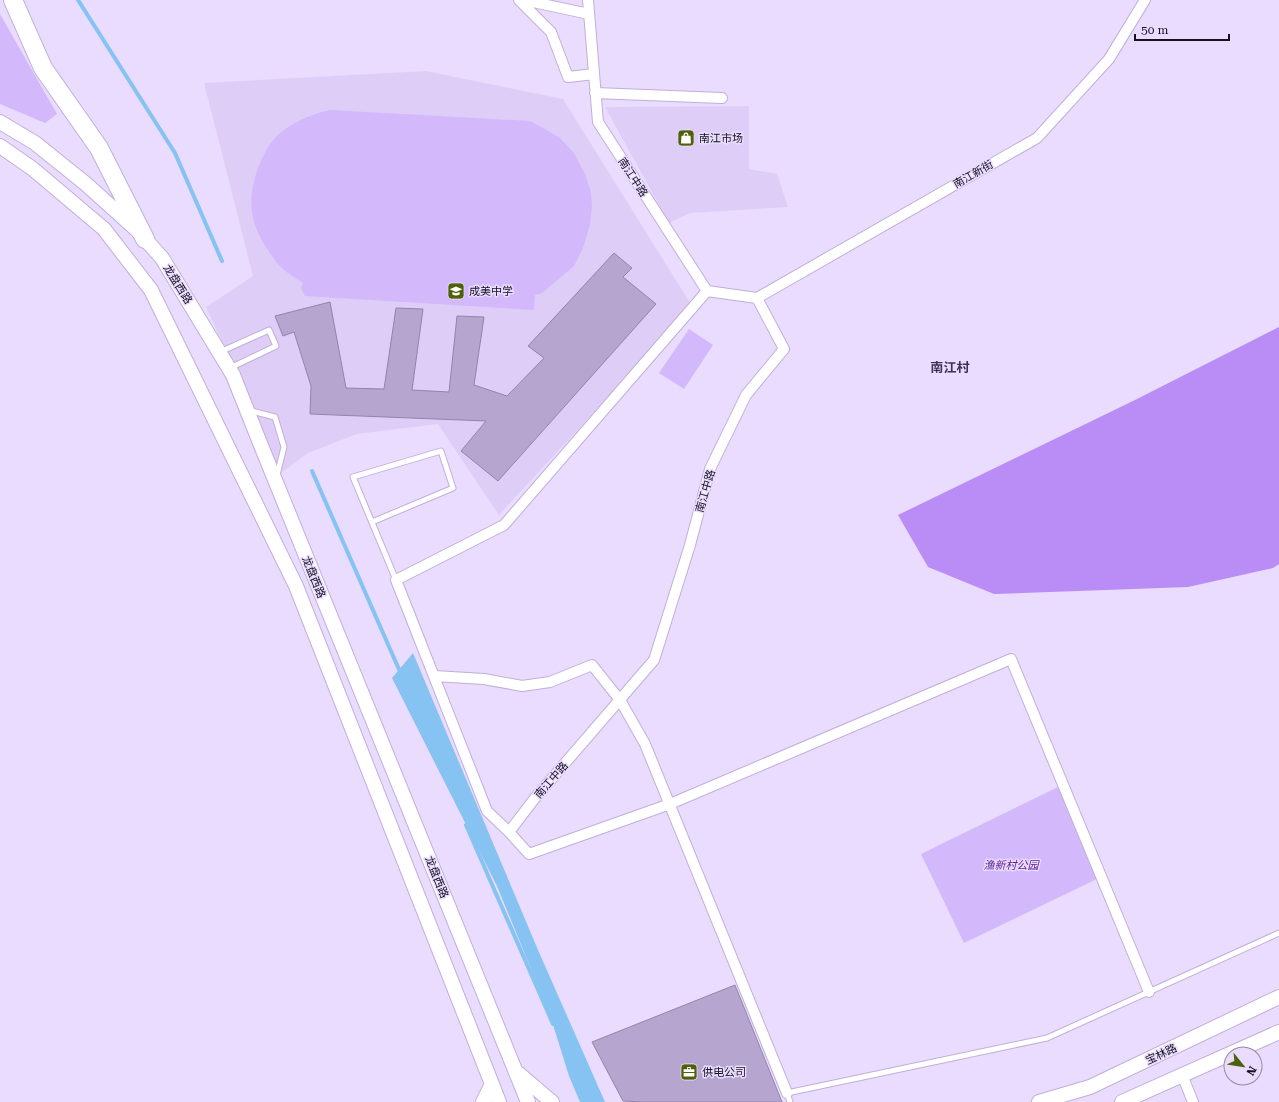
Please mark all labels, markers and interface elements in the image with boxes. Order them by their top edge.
scale bar [1135,16,1229,42]
text: 50 m [1141,23,1168,37]
shop icon: 南江市场 [676,128,696,148]
place label: 南江市场 [699,132,743,145]
street label: 南江中路 [615,155,650,199]
street label: 南江新街 [951,158,996,191]
street label: 龙盘西路 [160,262,195,306]
school or university icon: 成美中学 [446,281,466,301]
place label: 成美中学 [469,285,513,298]
district label: 南江村 [930,360,970,375]
street label: 南江中路 [693,468,718,514]
street label: 龙盘西路 [299,554,328,600]
street label: 南江中路 [532,759,571,801]
street label: 龙盘西路 [422,854,451,900]
park label: 渔新村公园 [984,859,1040,872]
street label: 宝林路 [1144,1042,1179,1067]
north arrow [1223,1046,1263,1086]
office icon: 供电公司 [679,1062,699,1082]
text: N [1243,1064,1259,1078]
place label: 供电公司 [702,1066,746,1079]

